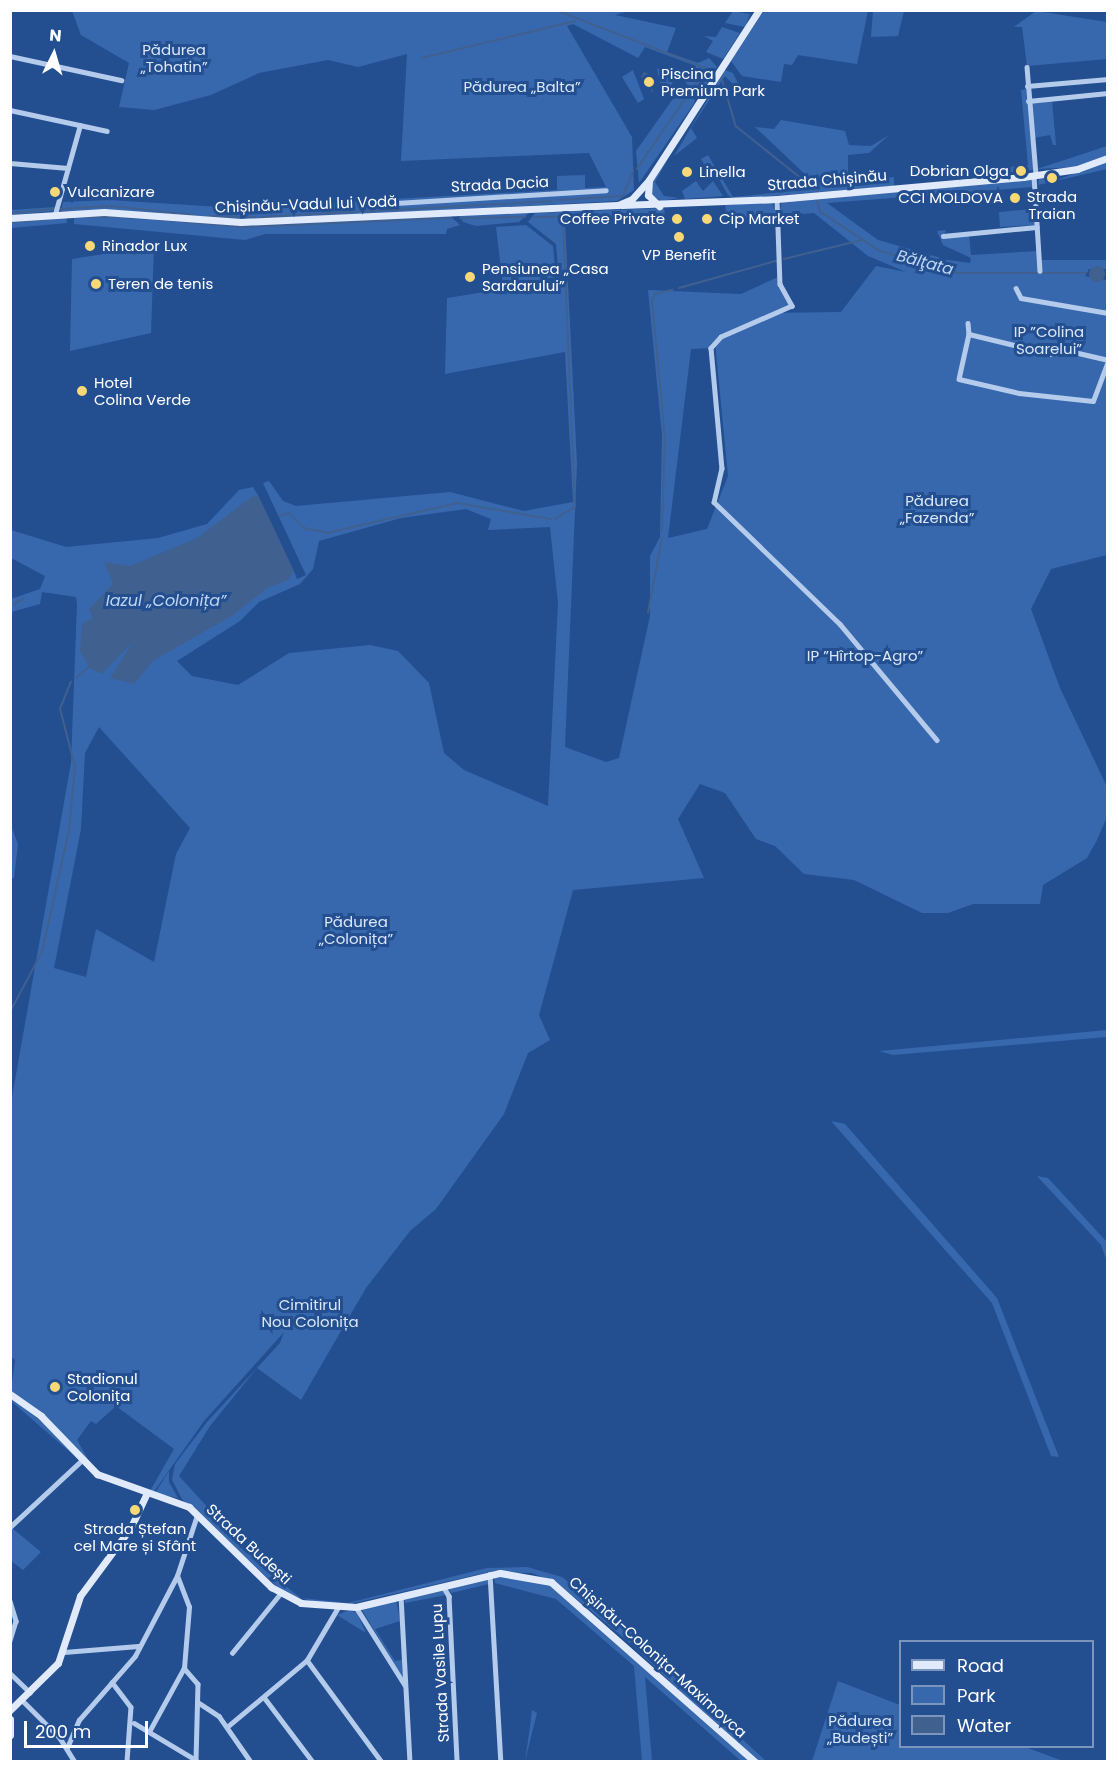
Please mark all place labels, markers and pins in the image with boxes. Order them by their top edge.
place label: Piscina Premium Park [661,64,765,99]
marker: Piscina Premium Park [642,75,656,89]
place label: Dobrian Olga [910,162,1009,180]
place label: Linella [699,163,746,181]
marker: Dobrian Olga [1014,164,1028,178]
marker: Linella [680,165,694,179]
marker: Strada Traian [1045,171,1059,185]
place label: Vulcanizare [67,183,155,201]
marker: Vulcanizare [48,185,62,199]
place label: Strada Traian [1027,187,1077,222]
place label: CCI MOLDOVA [898,189,1003,207]
marker: CCI MOLDOVA [1008,191,1022,205]
place label: Coffee Private [560,210,665,228]
place label: Cip Market [719,210,800,228]
marker: Coffee Private [670,212,684,226]
marker: Cip Market [700,212,714,226]
marker: VP Benefit [672,230,686,244]
place label: Rinador Lux [102,237,187,255]
marker: Rinador Lux [83,239,97,253]
place label: VP Benefit [642,246,716,264]
place label: Pensiunea „Casa Sardarului” [482,259,609,294]
marker: Pensiunea „Casa Sardarului” [463,270,477,284]
place label: Teren de tenis [108,275,213,293]
marker: Teren de tenis [89,277,103,291]
place label: Hotel Colina Verde [94,373,191,408]
marker: Hotel Colina Verde [75,384,89,398]
place label: Stadionul Colonița [67,1369,138,1404]
marker: Stadionul Colonița [48,1380,62,1394]
marker: Strada Ștefan cel Mare și Sfânt [128,1503,142,1517]
place label: Strada Ștefan cel Mare și Sfânt [74,1519,196,1554]

